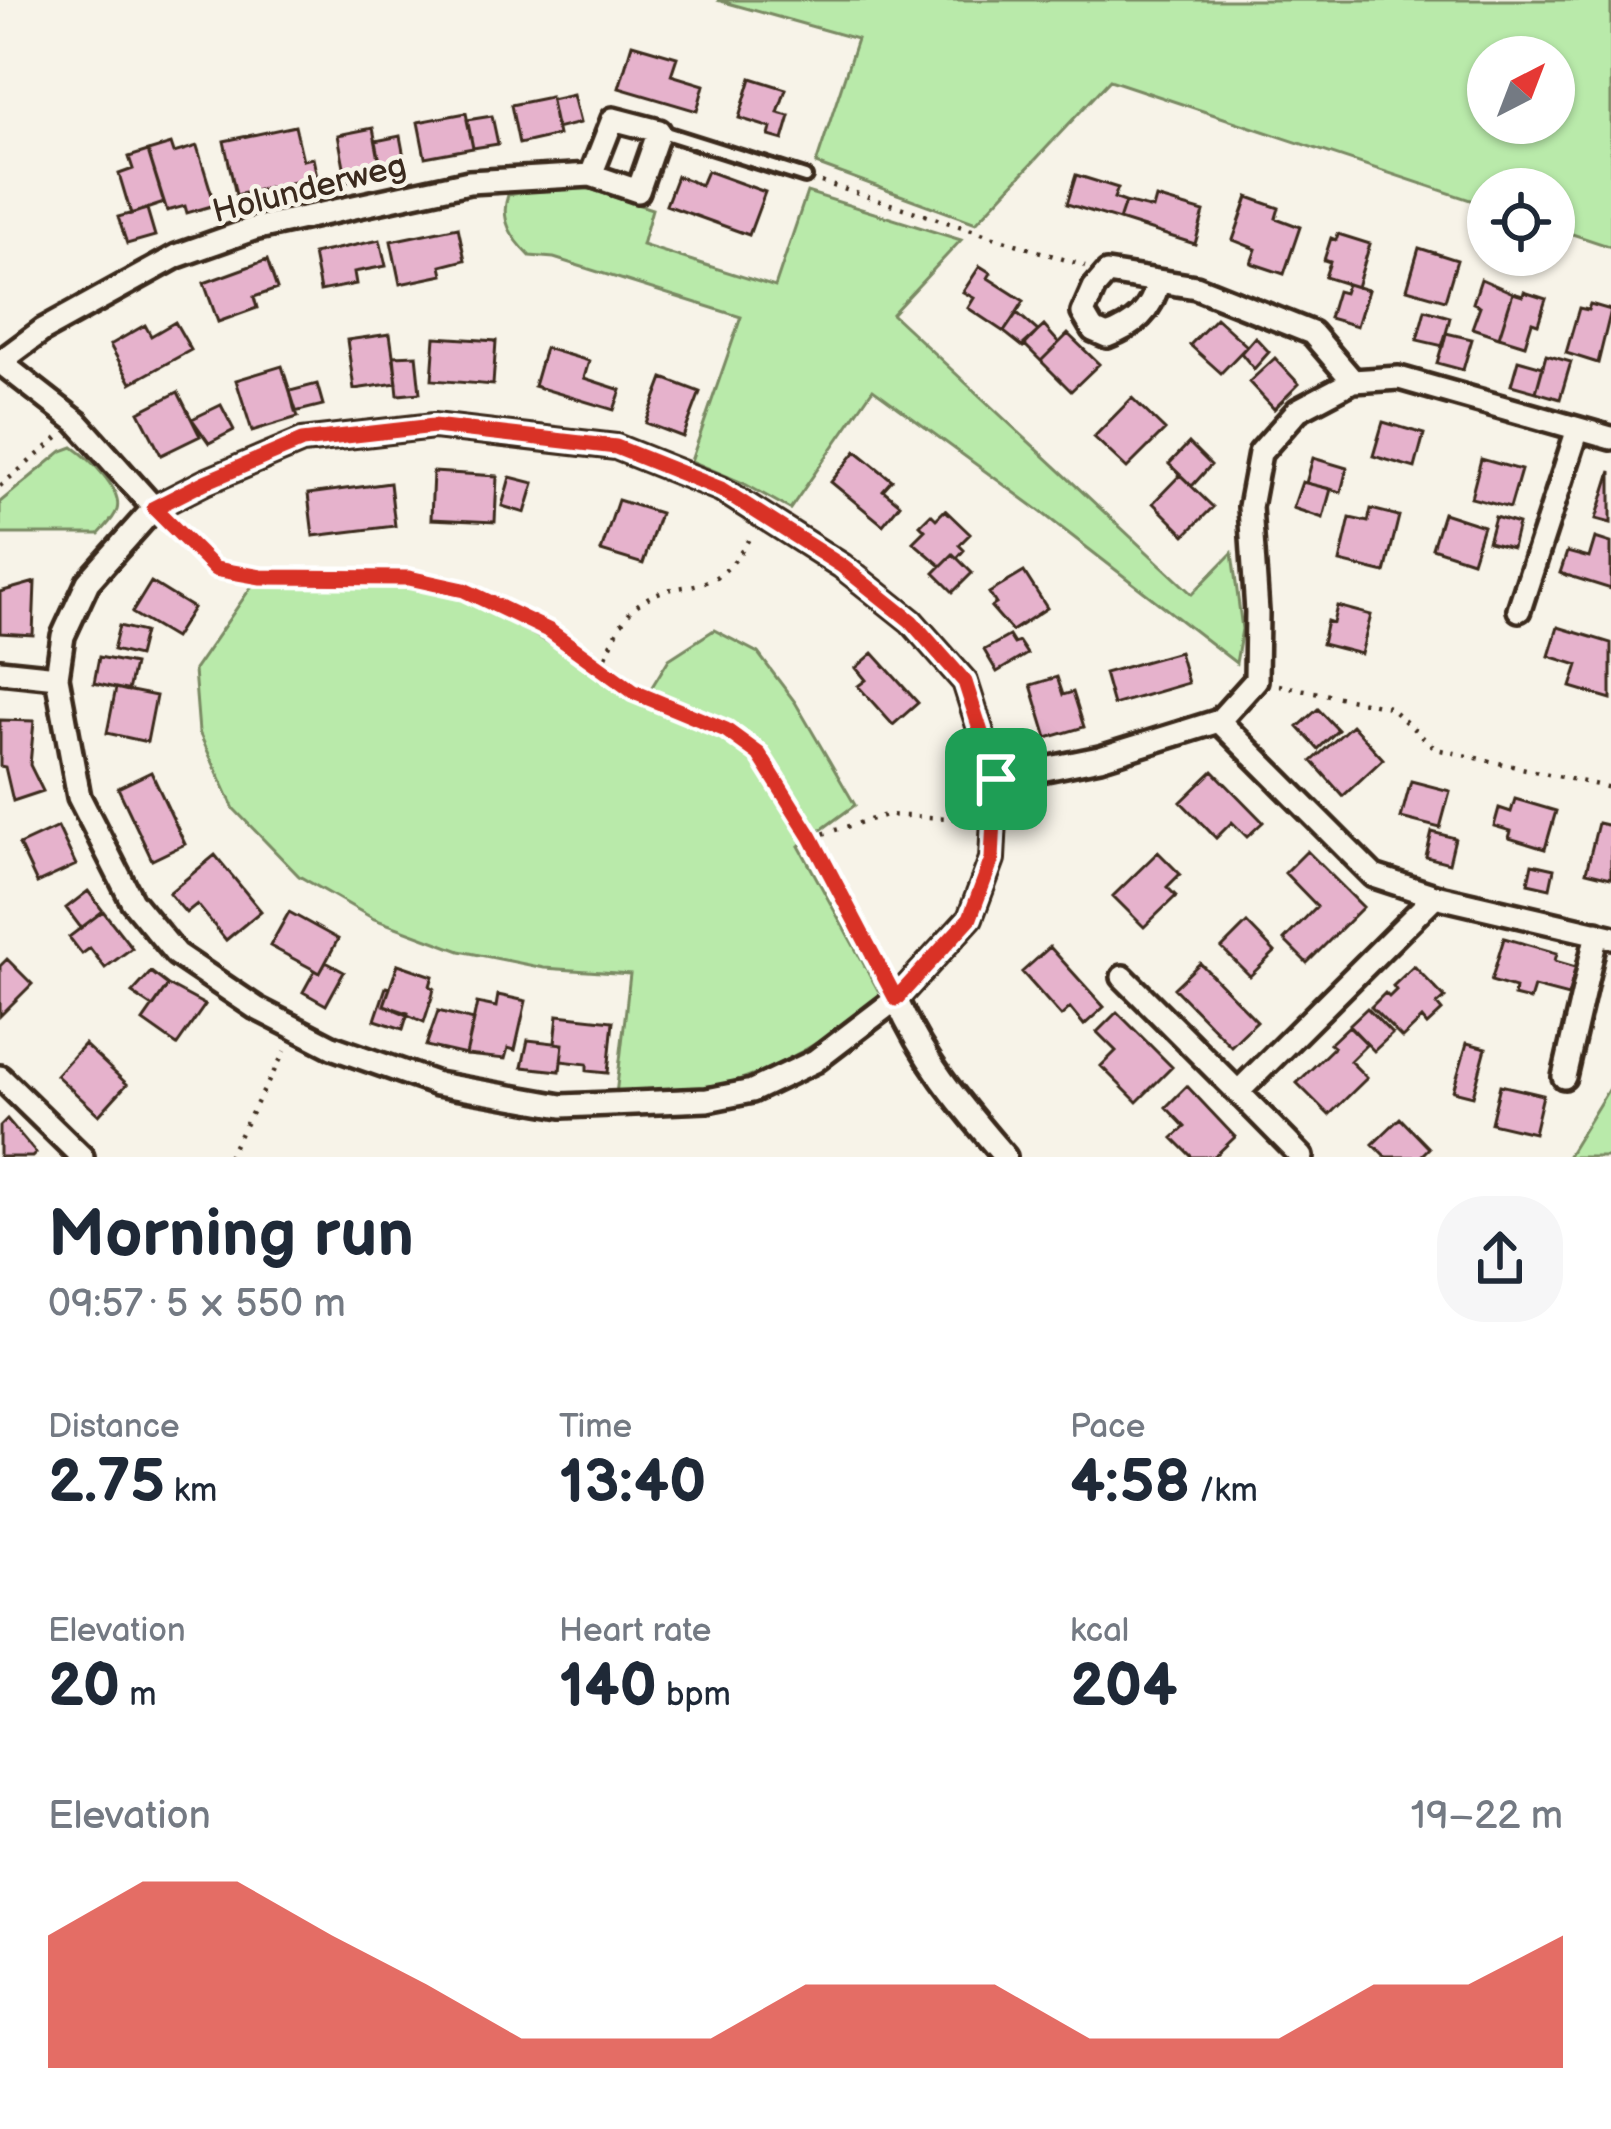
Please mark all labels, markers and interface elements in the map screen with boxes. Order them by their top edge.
north arrow [1467,36,1575,144]
map controls [1467,36,1575,276]
street label: Holunderweg [209,146,410,232]
button: locate [1467,168,1575,276]
pin [945,728,1047,830]
icon: arrive [963,746,1029,812]
text: Morning run [48,1196,414,1275]
button: share [1437,1196,1563,1322]
text: 09:57 · 5 × 550 m [48,1281,346,1328]
text: Distance [48,1407,180,1447]
text: Time [559,1407,632,1447]
text: Pace [1070,1407,1145,1447]
text: 2.75 [48,1447,165,1519]
text: 13:40 [559,1447,706,1519]
text: 4:58 [1070,1447,1190,1519]
text: km [165,1471,217,1511]
text: /km [1190,1471,1258,1511]
text: Elevation [48,1611,186,1651]
text: Heart rate [559,1611,711,1651]
text: kcal [1070,1611,1129,1651]
text: 20 [48,1651,120,1723]
text: 140 [559,1651,657,1723]
text: 204 [1070,1651,1178,1723]
text: m [120,1675,156,1715]
text: bpm [657,1675,731,1715]
text: Elevation [48,1793,211,1840]
text: 19–22 m [1411,1793,1563,1840]

